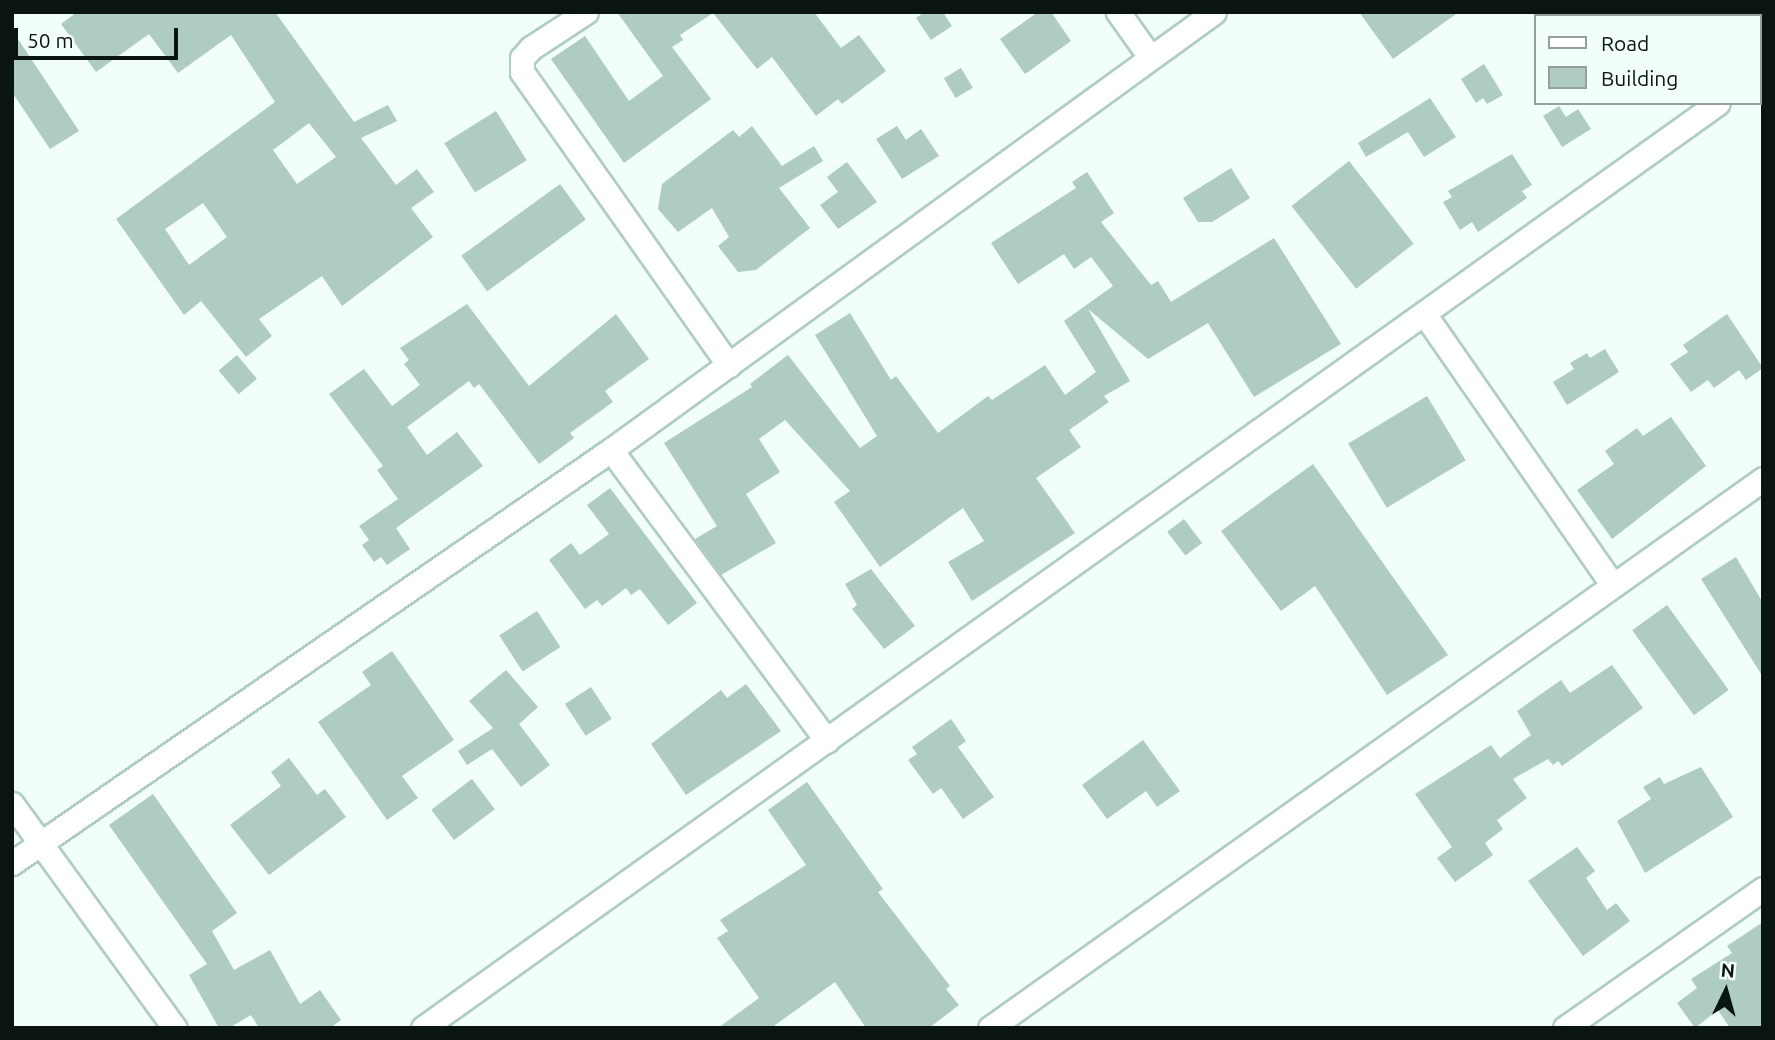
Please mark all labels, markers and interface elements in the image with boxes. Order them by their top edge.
scale bar [18,14,182,58]
legend [1534,14,1761,105]
text: 50 m [27,28,74,52]
text: Road [1601,31,1649,55]
text: Building [1601,66,1678,90]
north arrow [1691,956,1761,1026]
text: N [1720,959,1736,982]

